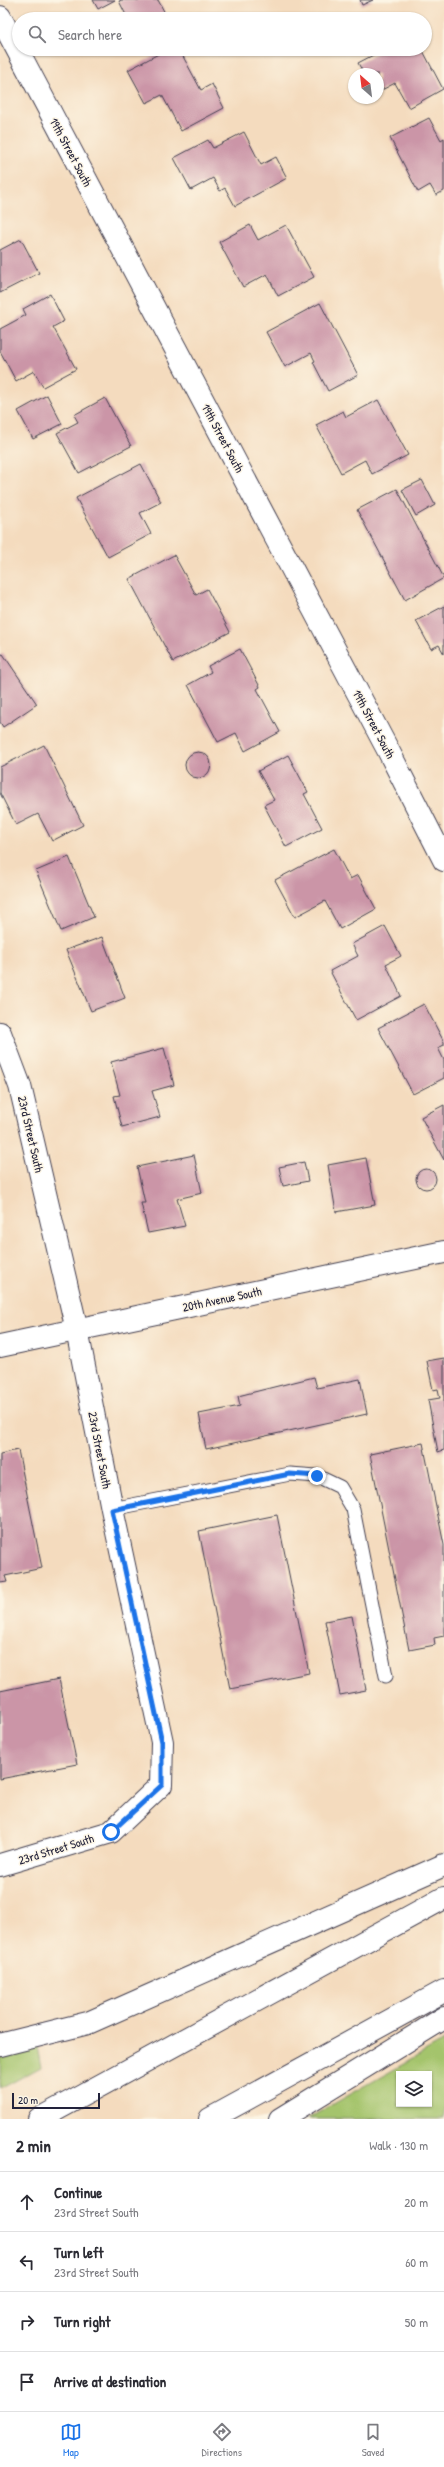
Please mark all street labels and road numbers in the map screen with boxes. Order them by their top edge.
street label: 19th Street South [46,115,96,189]
street label: 19th Street South [198,401,248,475]
street label: 19th Street South [349,687,399,761]
street label: 23rd Street South [14,1094,48,1174]
street label: 20th Avenue South [181,1282,263,1316]
street label: 23rd Street South [84,1410,116,1490]
street label: 23rd Street South [16,1829,96,1869]

